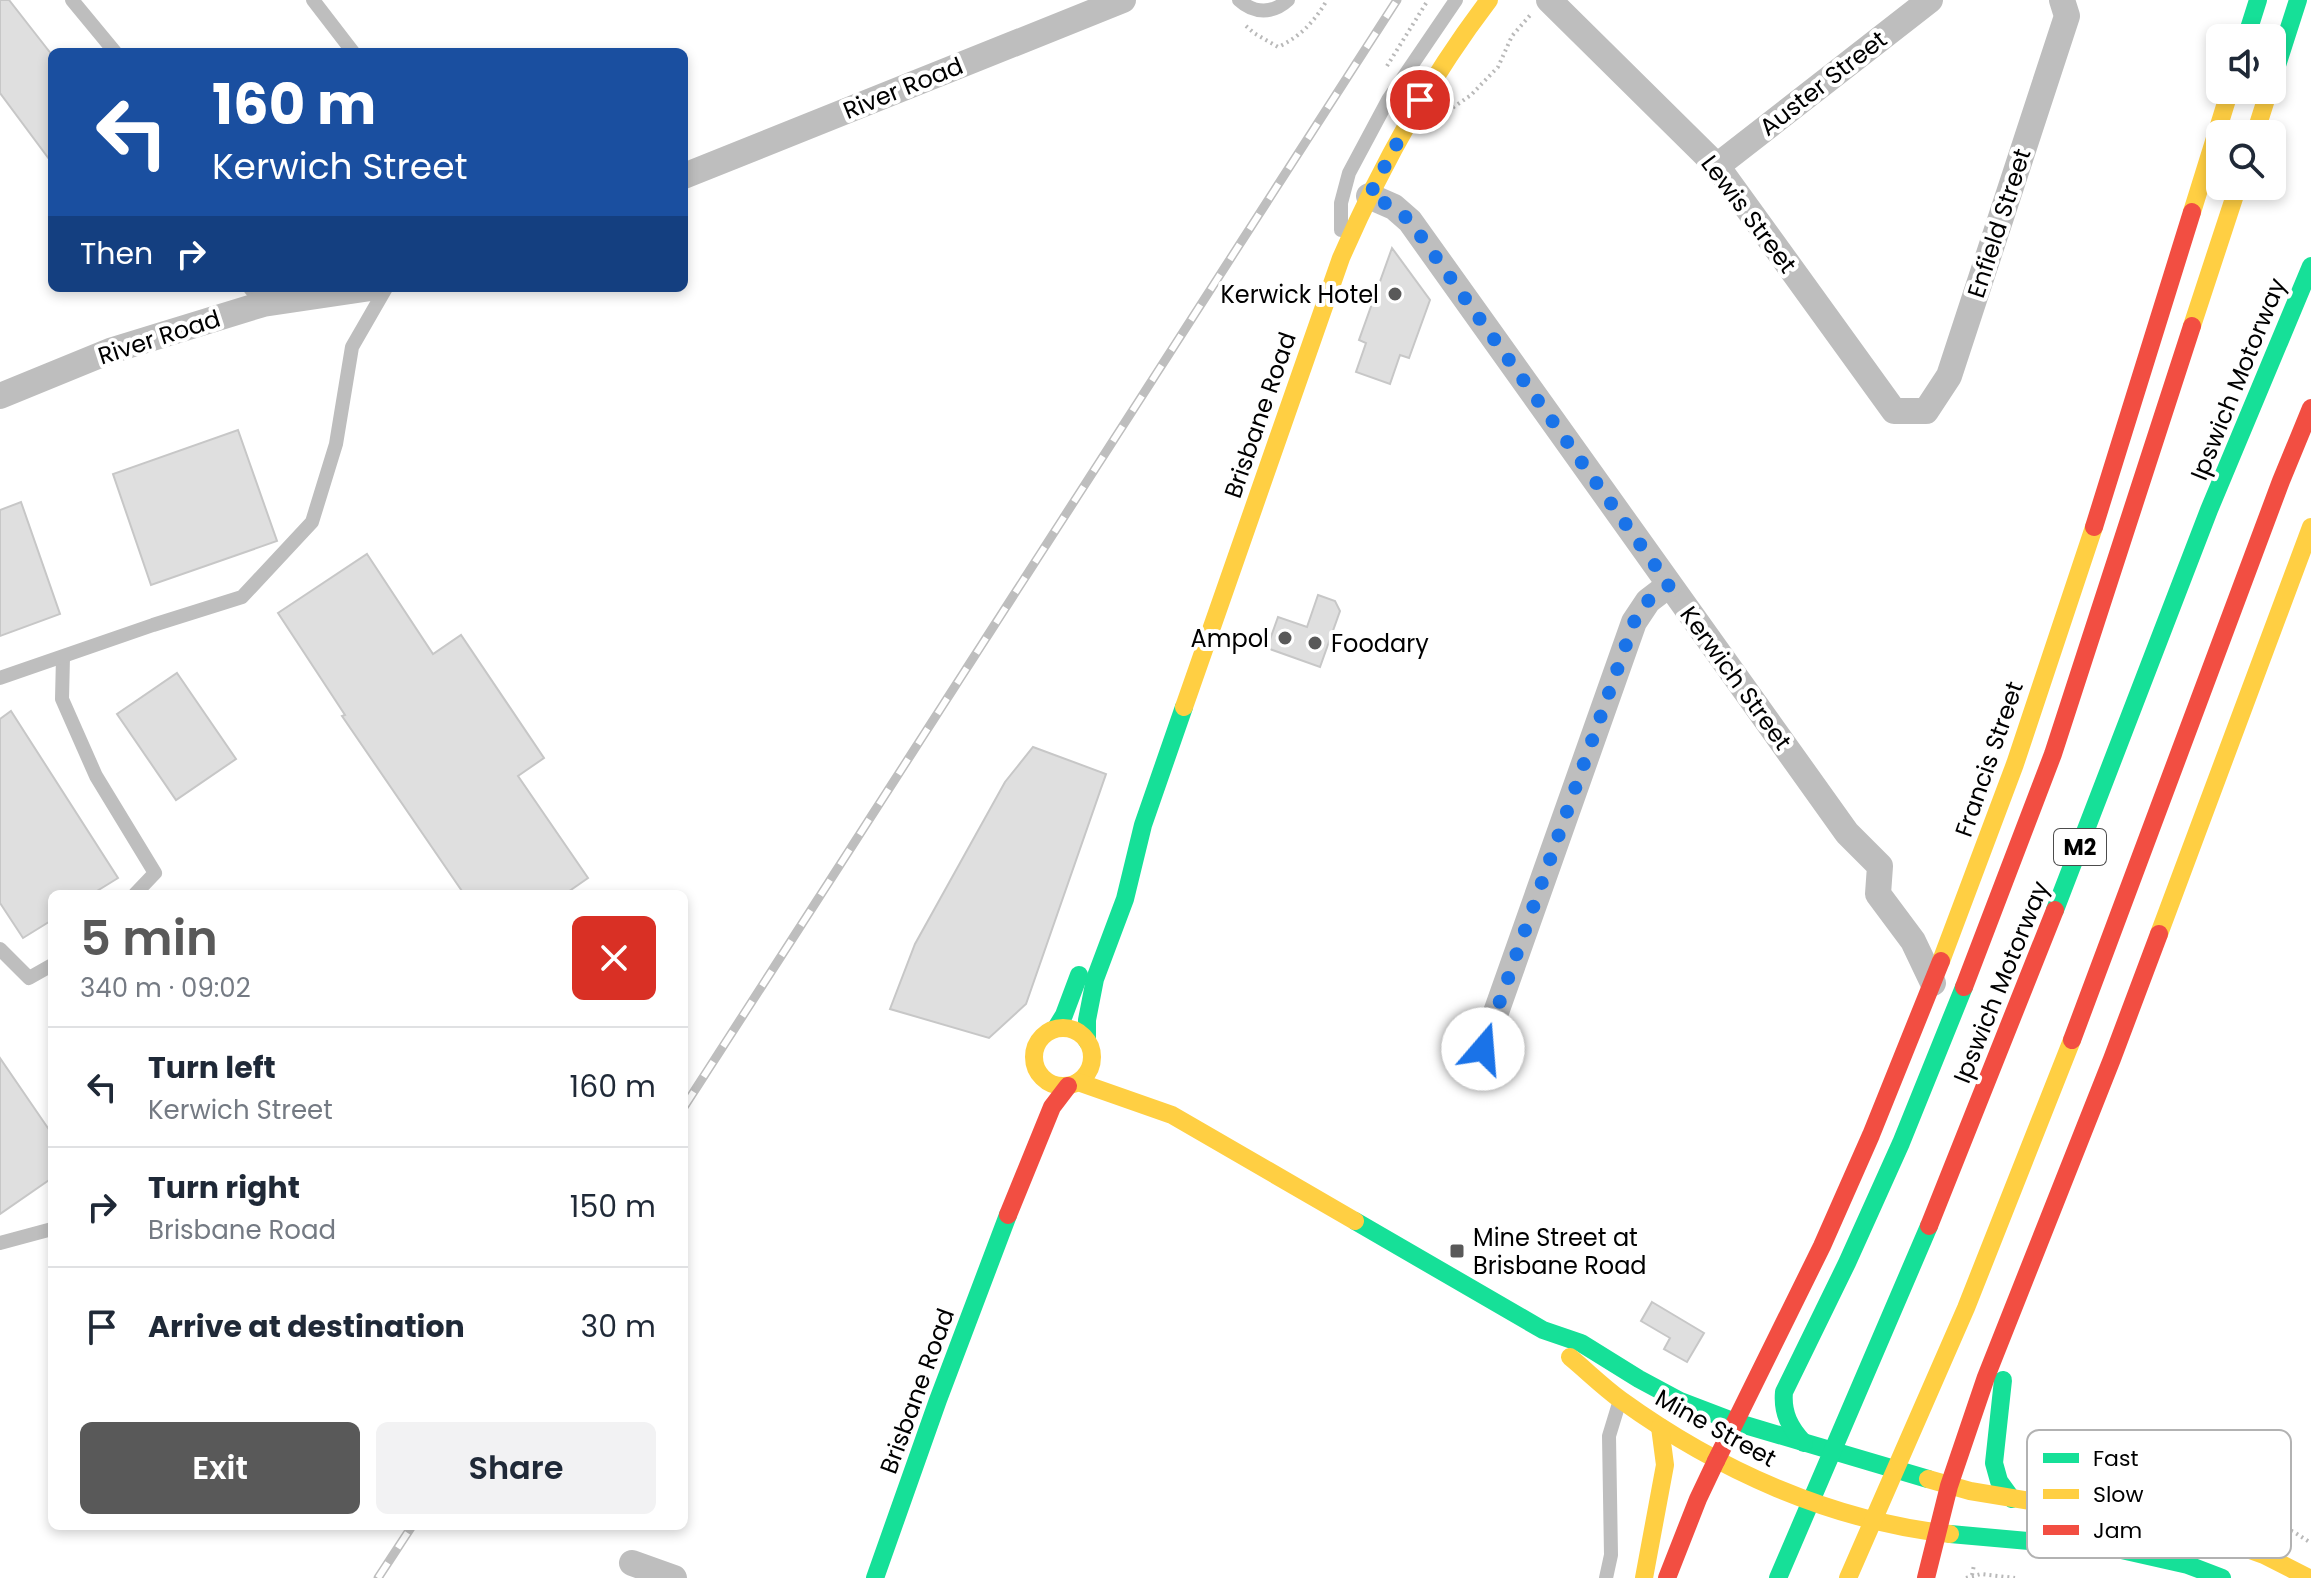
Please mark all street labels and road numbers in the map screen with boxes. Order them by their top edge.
street label: Auster Street [1752,23,1894,143]
street label: River Road [838,49,968,127]
street label: Enfield Street [1959,144,2039,302]
street label: Lewis Street [1694,148,1804,280]
street label: Ipswich Motorway [2182,273,2294,485]
street label: River Road [94,302,224,372]
street label: Brisbane Road [1216,328,1304,502]
street label: Kerwich Street [1673,599,1799,757]
street label: Francis Street [1947,677,2031,841]
road number: M2 [2054,829,2106,865]
street label: Ipswich Motorway [1945,876,2057,1088]
street label: Brisbane Road [872,1304,962,1478]
street label: Mine Street [1650,1381,1782,1475]

